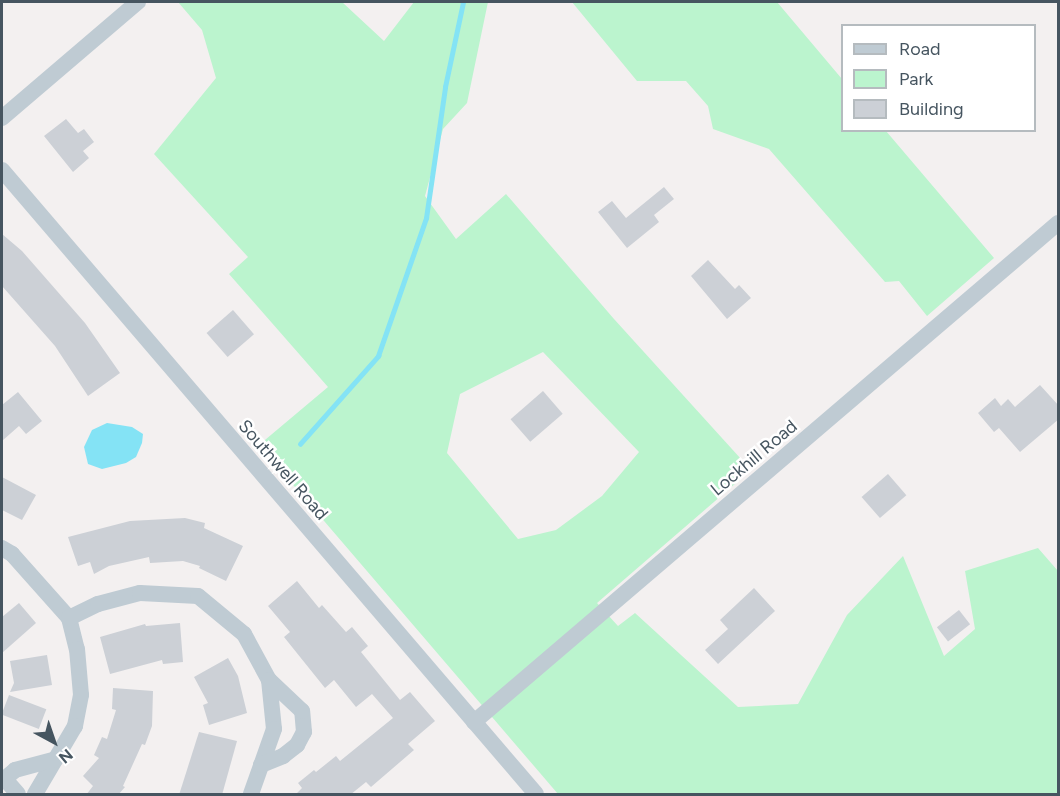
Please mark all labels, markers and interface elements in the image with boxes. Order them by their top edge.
legend [841,24,1036,132]
text: Road [899,38,940,60]
text: Park [899,68,933,90]
text: Building [899,98,964,120]
street label: Southwell Road [234,415,332,525]
street label: Lockhill Road [706,416,802,500]
north arrow [24,712,84,772]
text: N [55,745,77,767]

